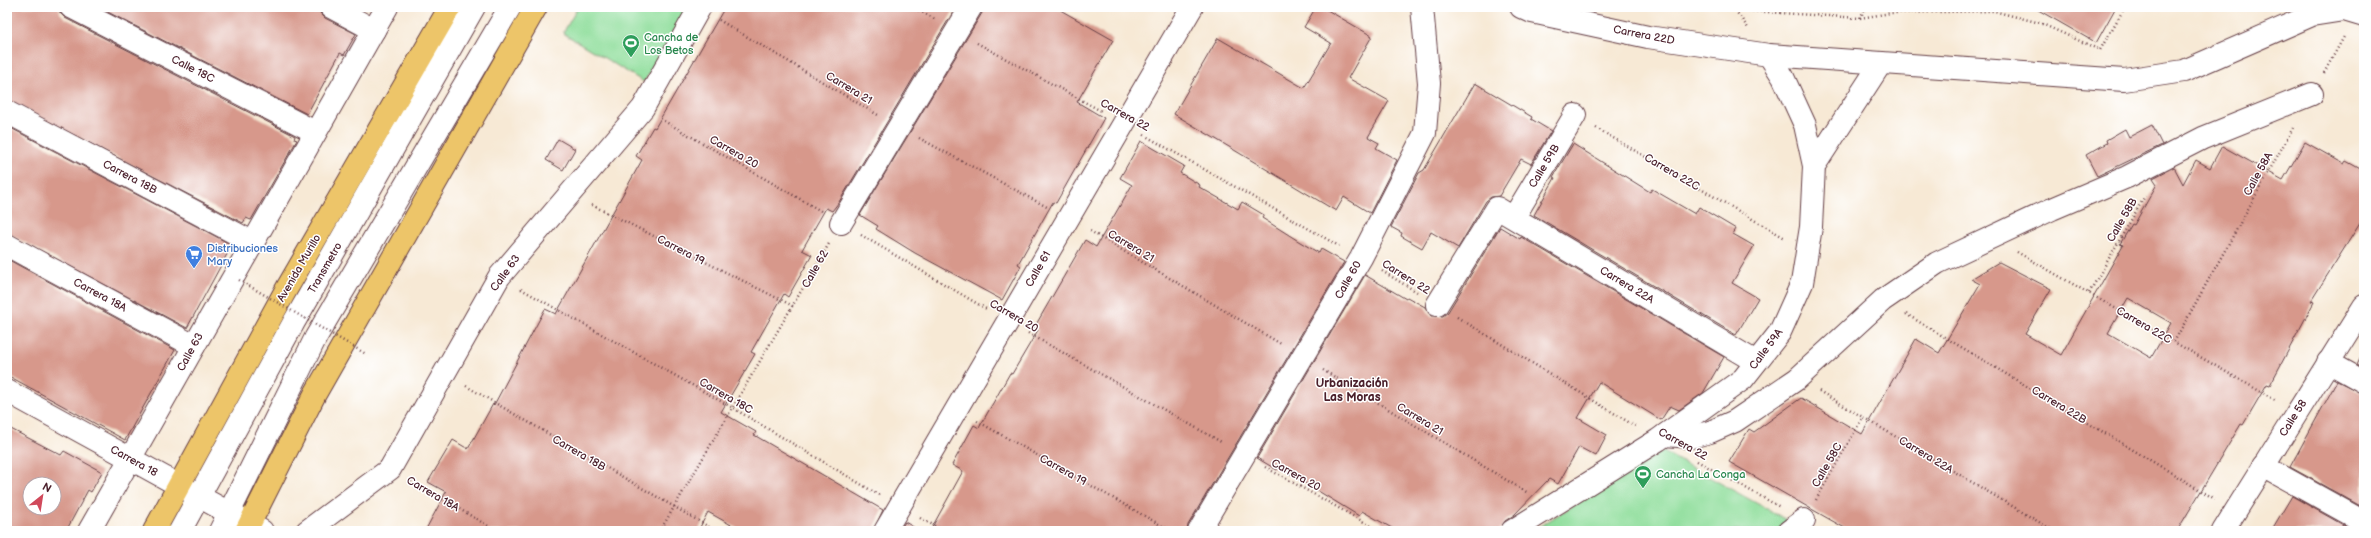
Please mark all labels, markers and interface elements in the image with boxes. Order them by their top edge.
street label: Carrera 22D [1612,23,1676,47]
place label: Cancha de Los Betos [644,31,699,57]
sports icon: Cancha de Los Betos [621,33,641,58]
street label: Calle 18C [169,53,217,86]
street label: Carrera 21 [823,69,875,107]
street label: Carrera 22 [1098,96,1152,134]
street label: Carrera 20 [707,133,761,171]
street label: Calle 59B [1526,141,1562,190]
street label: Calle 58A [2241,150,2275,198]
street label: Carrera 22C [1642,151,1702,193]
street label: Carrera 18B [101,157,160,197]
street label: Calle 58B [2104,195,2140,244]
street label: Carrera 21 [1105,227,1157,265]
street label: Avenida Murillo [274,232,324,304]
street label: Carrera 19 [655,232,707,268]
street label: Transmetro [305,240,345,296]
place label: Distribuciones Mary [207,242,279,268]
supermarket icon: Distribuciones Mary [184,244,204,269]
street label: Calle 62 [799,247,831,290]
street label: Calle 61 [1023,249,1053,289]
street label: Calle 63 [487,252,523,294]
street label: Carrera 22 [1380,257,1433,297]
street label: Calle 60 [1332,258,1364,301]
street label: Carrera 22A [1598,264,1657,306]
street label: Carrera 18A [71,275,129,315]
street label: Carrera 20 [987,297,1041,335]
street label: Carrera 22C [2114,304,2174,346]
street label: Calle 59A [1746,326,1786,372]
street label: Calle 63 [174,330,206,373]
street label: Carrera 18C [697,375,755,417]
district label: Urbanización Las Moras [1316,376,1389,405]
street label: Carrera 22B [2029,384,2089,427]
street label: Calle 58 [2277,397,2309,439]
street label: Carrera 21 [1394,400,1446,438]
street label: Carrera 22 [1656,425,1710,463]
street label: Carrera 18B [550,433,608,474]
street label: Carrera 22A [1897,434,1956,476]
street label: Calle 58C [1809,440,1845,489]
street label: Carrera 18 [108,443,160,479]
street label: Carrera 19 [1037,452,1089,488]
street label: Carrera 20 [1269,456,1323,494]
sports icon: Cancha La Conga [1633,464,1653,489]
place label: Cancha La Conga [1656,468,1745,481]
street label: Carrera 18A [404,474,462,514]
north arrow [22,476,62,516]
text: N [40,480,54,495]

